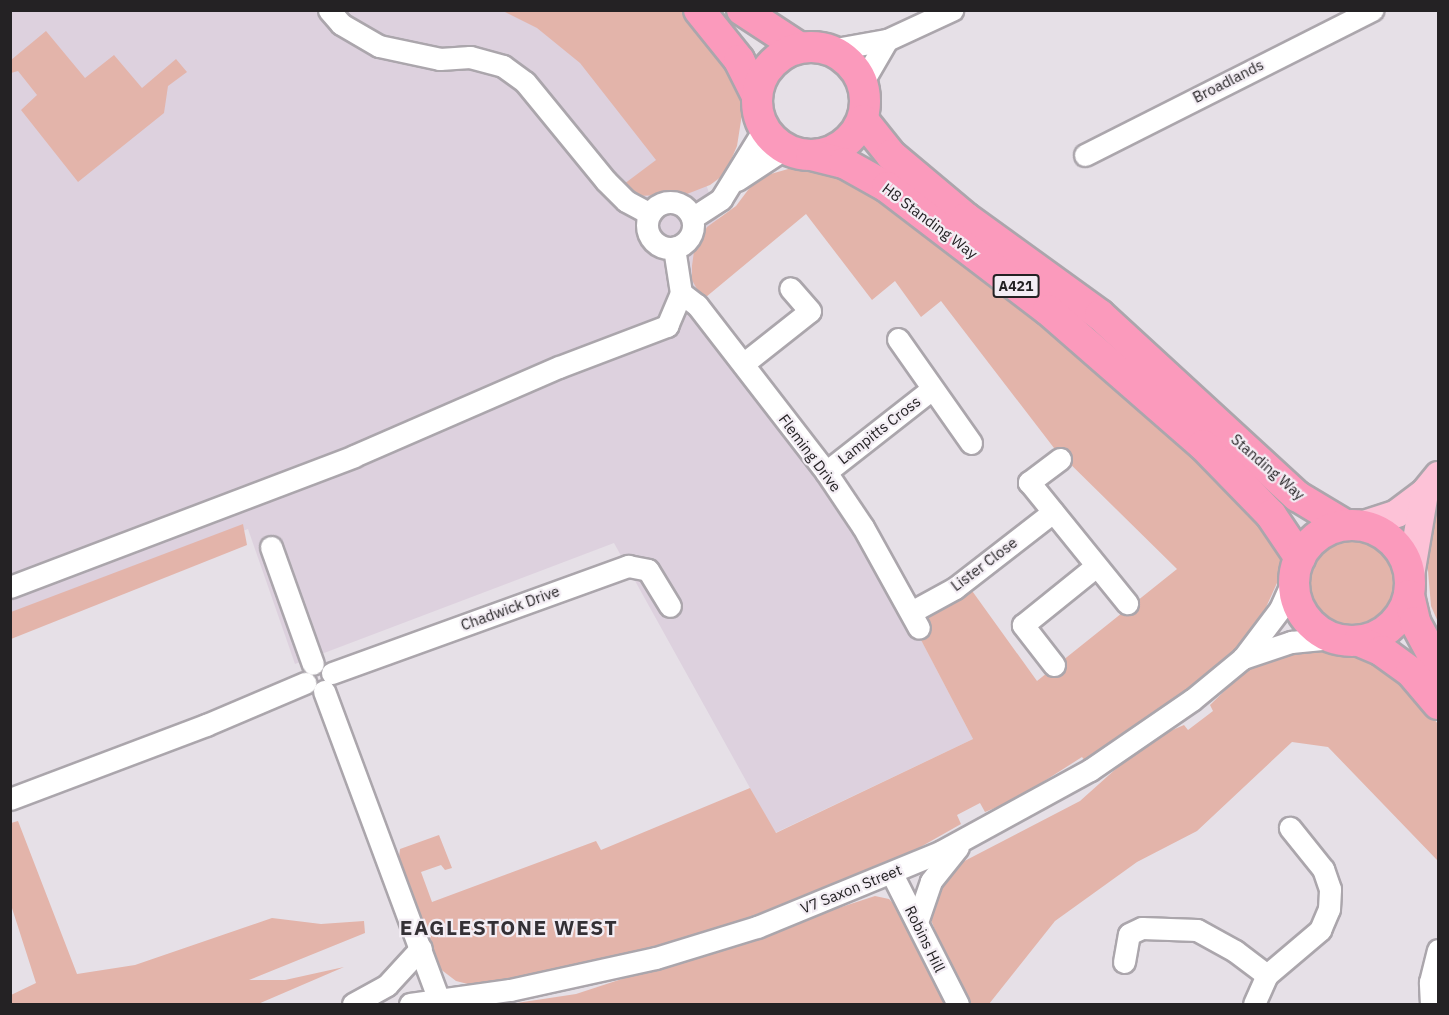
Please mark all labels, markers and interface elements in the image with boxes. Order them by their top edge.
street label: Broadlands [1190,56,1266,106]
street label: H8 Standing Way [879,179,981,263]
road number: A421 [992,275,1040,297]
street label: Lampitts Cross [834,392,924,468]
street label: Fleming Drive [775,411,845,495]
street label: Standing Way [1228,430,1308,504]
street label: Lister Close [947,533,1021,595]
street label: Chadwick Drive [458,582,562,634]
street label: V7 Saxon Street [798,861,904,917]
street label: Robins Hill [901,903,949,975]
district label: EAGLESTONE WEST [400,914,618,940]

